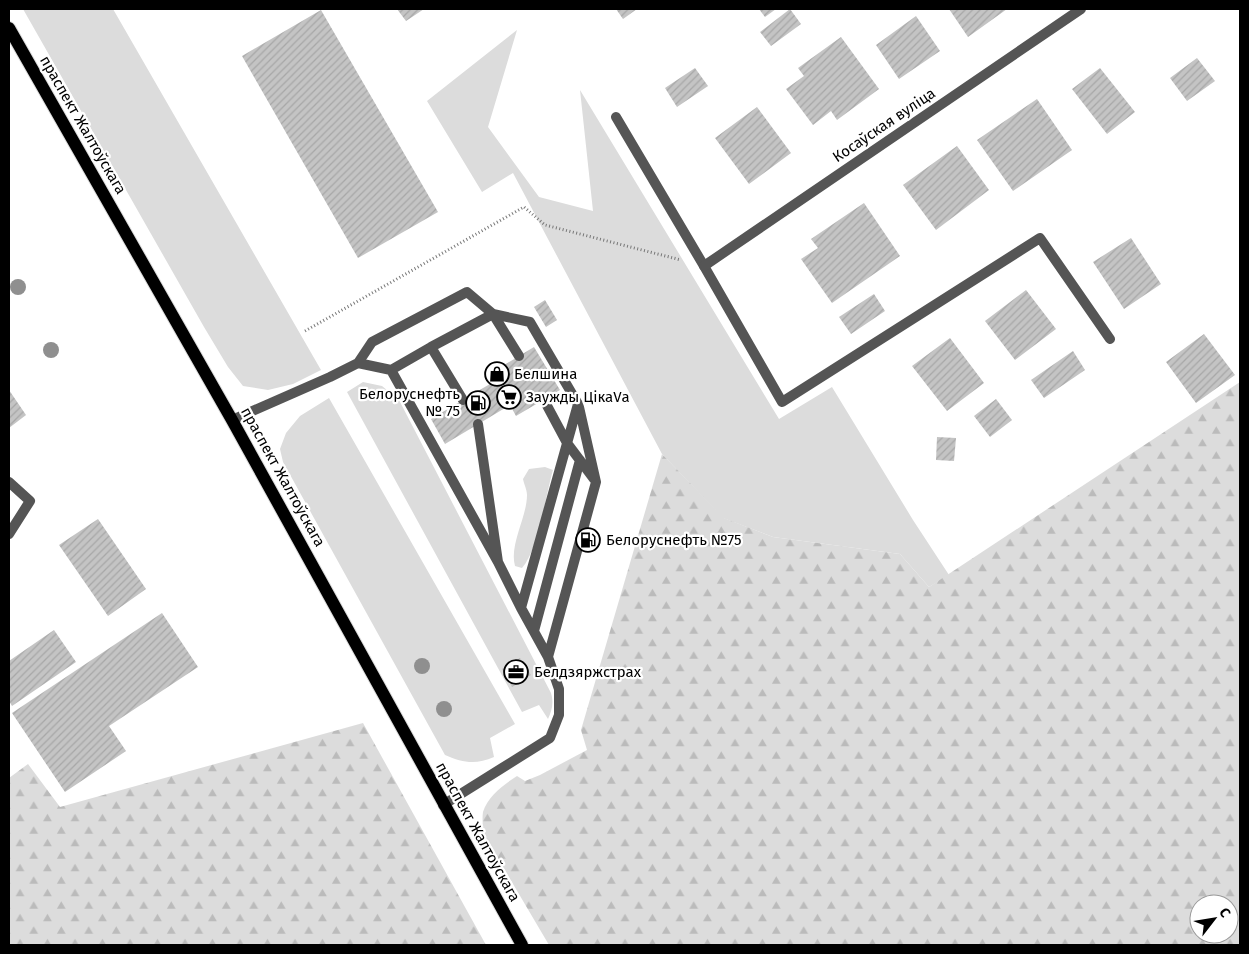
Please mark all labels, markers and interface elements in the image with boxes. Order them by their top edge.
street label: праспект Жалтоўскага [36,53,130,197]
street label: Косаўская вуліца [829,84,939,166]
shop icon: Белшина [484,361,510,387]
place label: Белшина [514,365,577,383]
supermarket icon: Заужды ЦікаVа [496,384,522,410]
place label: Белоруснефть № 75 [359,385,460,420]
place label: Заужды ЦікаVа [526,388,630,406]
fuel station icon: Белоруснефть № 75 [465,390,491,416]
street label: праспект Жалтоўскага [237,404,329,550]
fuel station icon: Белоруснефть №75 [575,527,601,553]
place label: Белоруснефть №75 [606,531,742,549]
office icon: Белдзяржстрах [503,659,529,685]
place label: Белдзяржстрах [534,663,642,681]
street label: праспект Жалтоўскага [432,759,524,905]
north arrow [1189,894,1239,944]
text: С [1215,905,1234,920]

